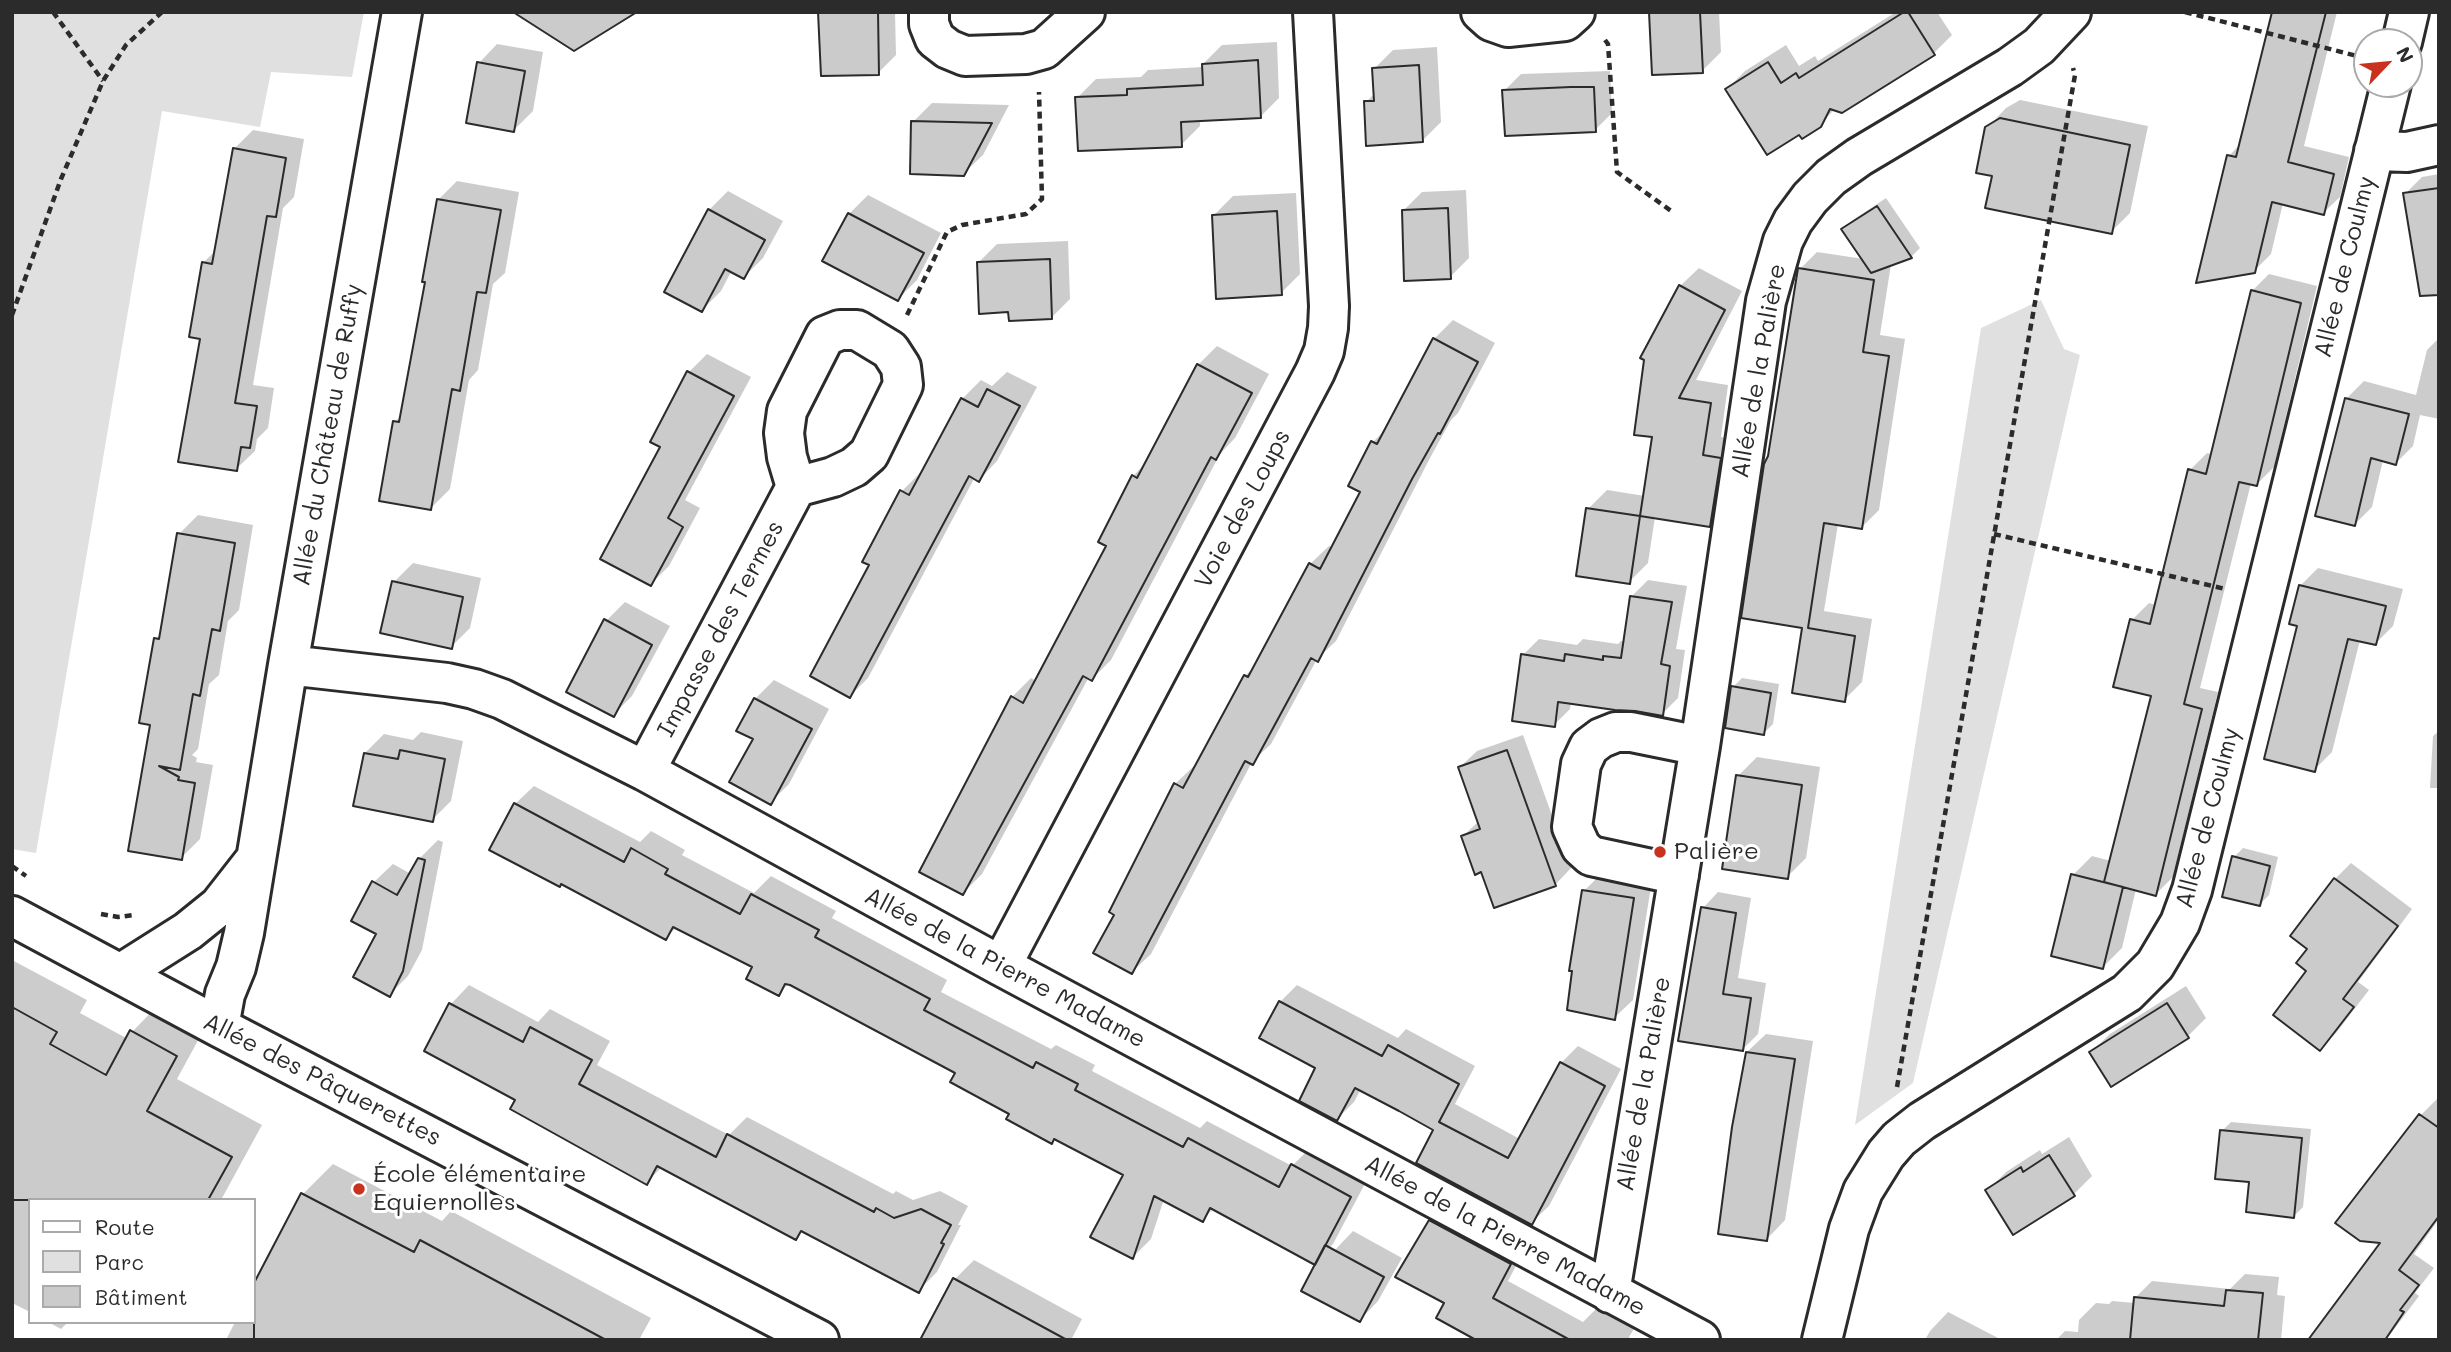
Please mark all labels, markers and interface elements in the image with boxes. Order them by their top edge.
north arrow [2353,28,2423,98]
text: N [2391,42,2420,66]
street label: Allée de Coulmy [2309,173,2381,361]
street label: Allée de la Palière [1726,262,1792,480]
street label: Allée du Château de Ruffy [287,282,369,588]
street label: Voie des Loups [1189,425,1297,593]
street label: Impasse des Termes [652,516,790,742]
street label: Allée de Coulmy [2170,724,2246,912]
place label: Palière [1674,838,1759,866]
marker: Palière [1652,844,1668,860]
street label: Allée de la Pierre Madame [860,882,1150,1054]
street label: Allée de la Palière [1611,975,1677,1193]
street label: Allée des Pâquerettes [198,1007,446,1153]
street label: Allée de la Pierre Madame [1360,1150,1650,1322]
place label: École élémentaire Equiernolles [373,1161,586,1217]
marker: École élémentaire Equiernolles [351,1181,367,1197]
legend [28,1198,256,1324]
text: Route [95,1213,155,1240]
text: Parc [95,1248,144,1275]
text: Bâtiment [95,1283,187,1310]

